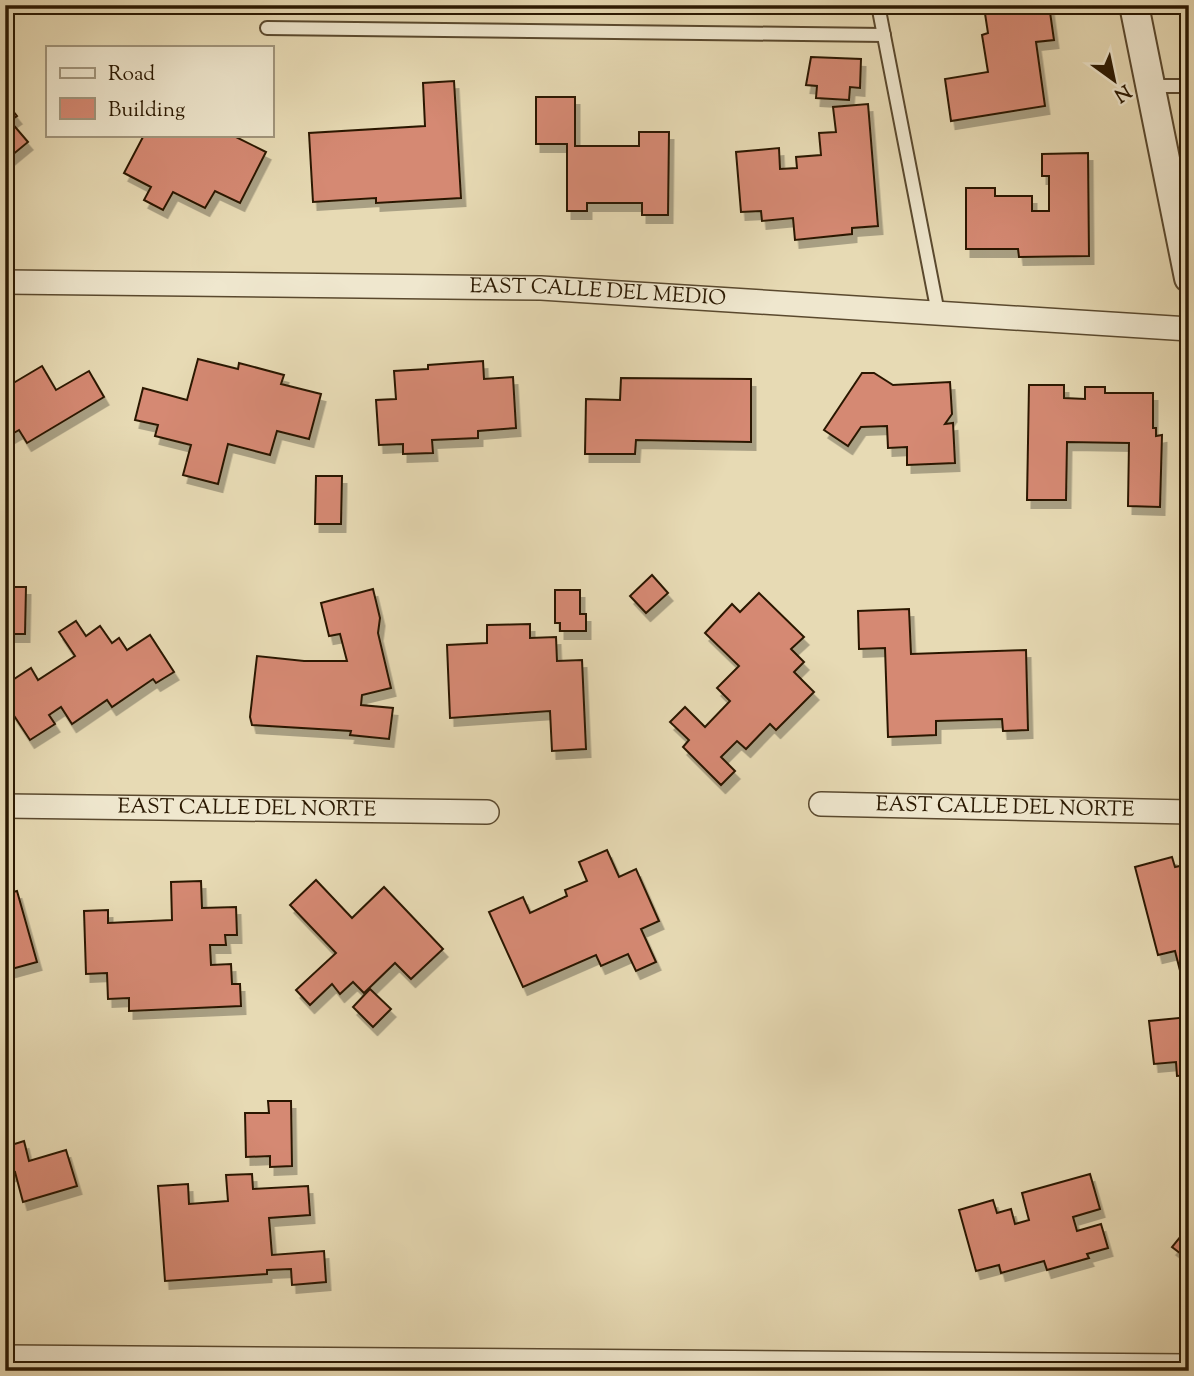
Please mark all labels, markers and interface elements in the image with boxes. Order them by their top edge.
legend [46,46,273,136]
north arrow [1078,46,1148,116]
text: Road [108,60,155,90]
text: N [1108,77,1136,108]
text: Building [108,96,185,126]
street label: EAST CALLE DEL MEDIO [469,272,727,315]
street label: EAST CALLE DEL NORTE [875,790,1135,826]
street label: EAST CALLE DEL NORTE [117,792,377,826]

